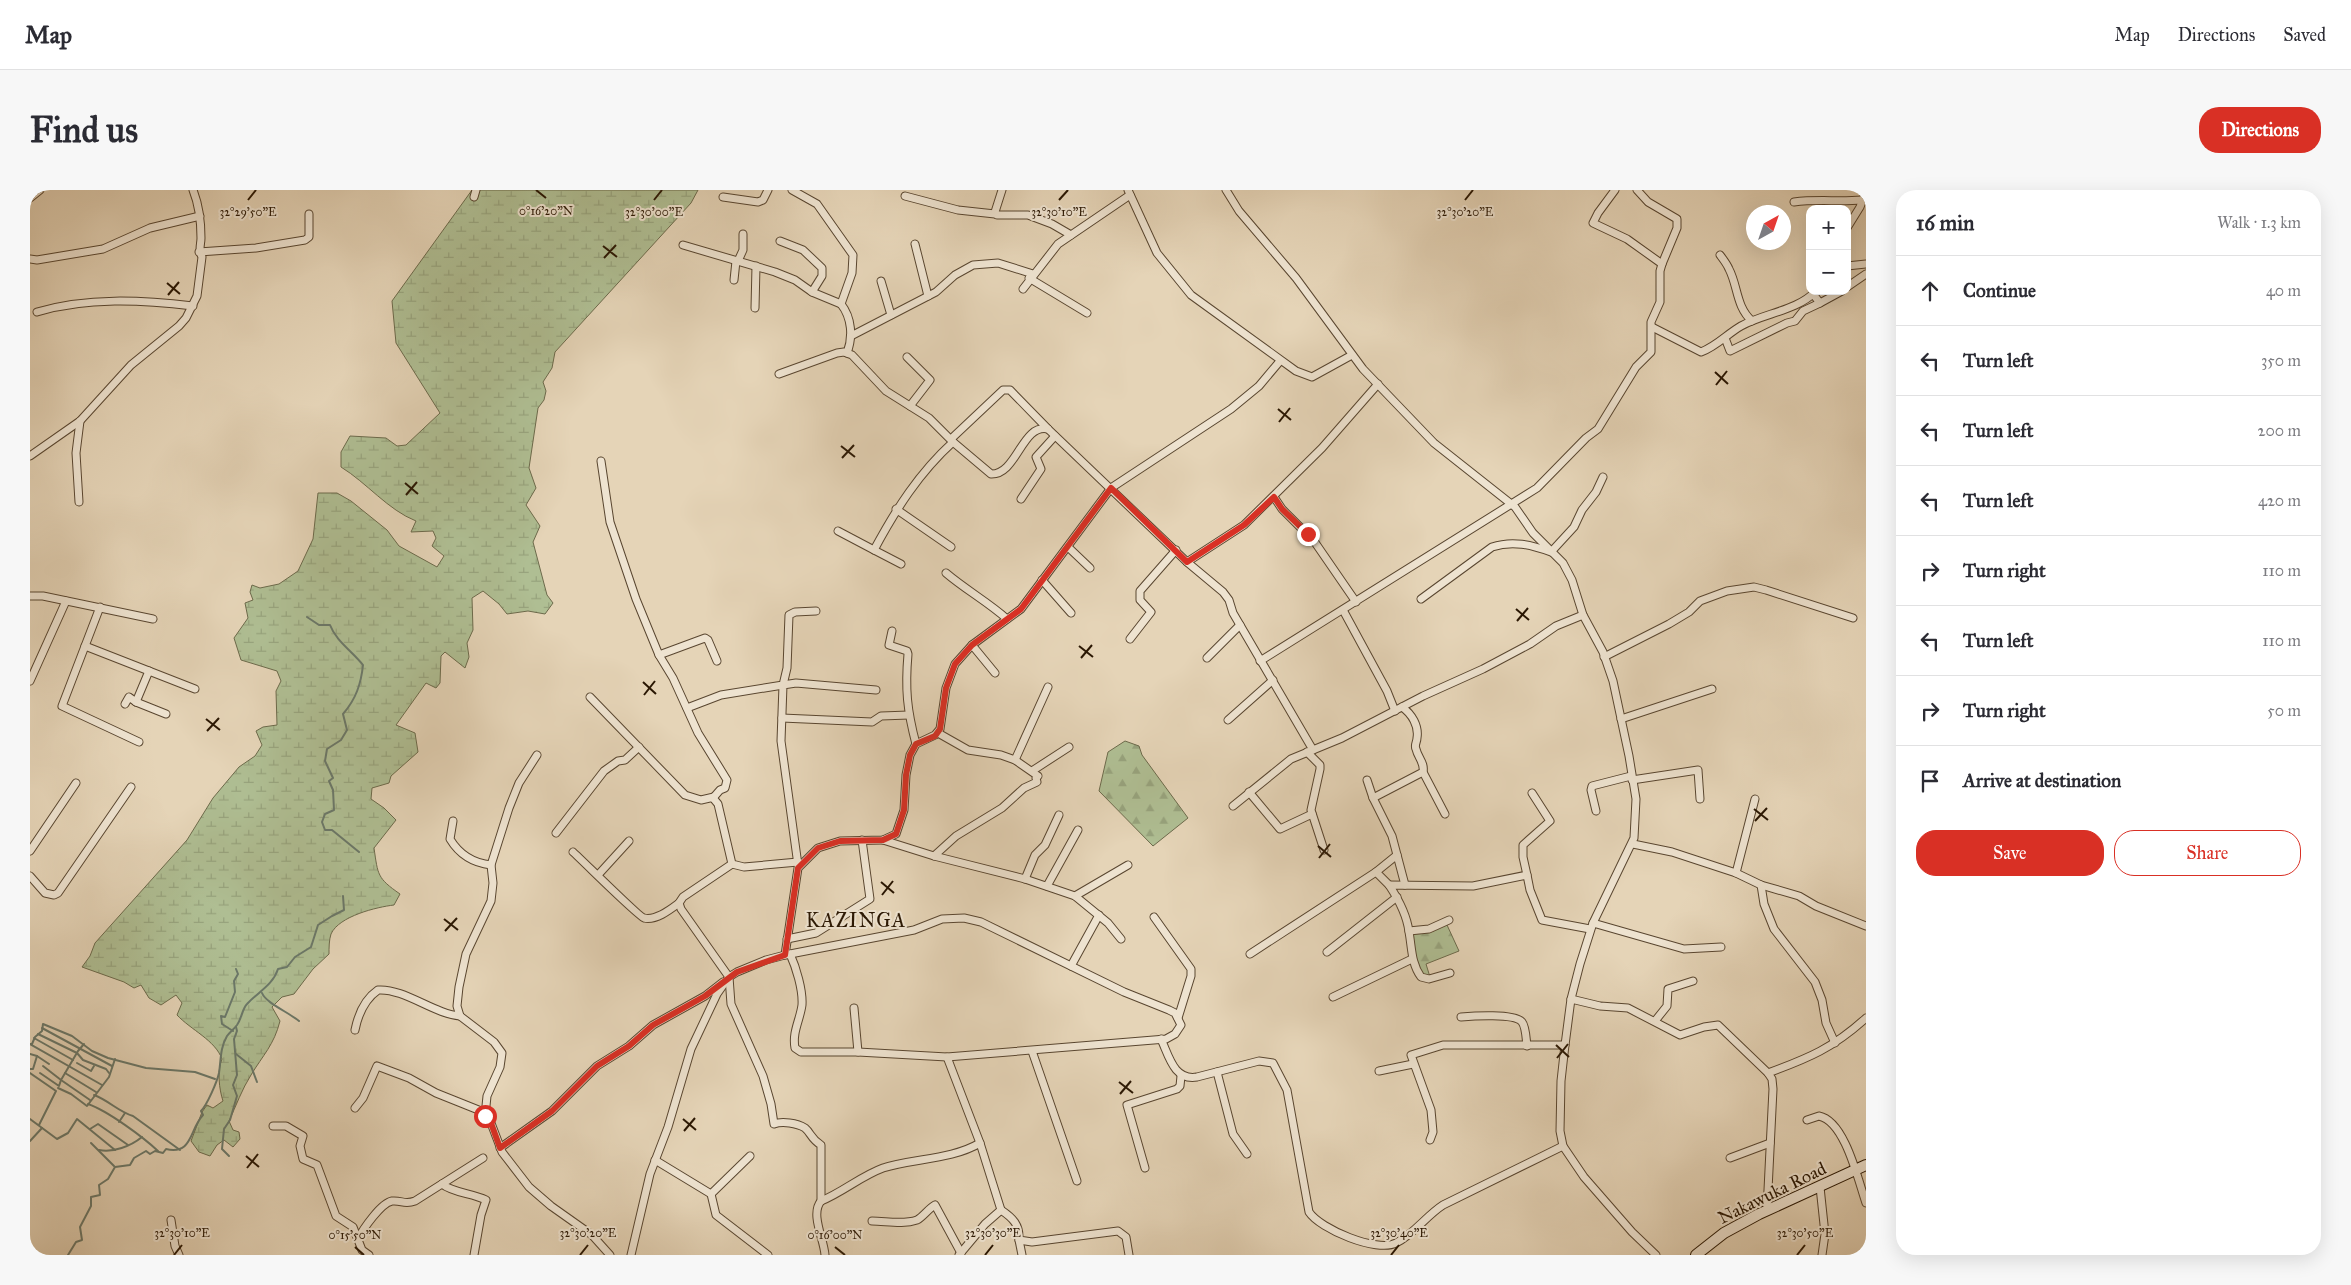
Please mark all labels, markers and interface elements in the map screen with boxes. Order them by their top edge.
text: Map [25,20,72,50]
text: Map [2114,24,2150,46]
text: Directions [2178,24,2255,46]
text: Saved [2283,24,2326,46]
button: Directions [2199,107,2321,153]
text: Find us [30,109,138,152]
text: 0°16'20"N [519,204,573,218]
text: 32°29'50"E [219,205,277,219]
text: 32°30'00"E [625,205,683,219]
text: 32°30'10"E [1031,205,1087,219]
text: 32°30'20"E [1437,205,1494,219]
north arrow [1746,205,1791,250]
map controls [1806,205,1851,295]
button: + [1806,205,1851,250]
text: 16 min [1916,210,1974,236]
text: Walk · 1.3 km [2217,213,2301,232]
button: − [1806,250,1851,295]
icon: ahead [1916,277,1944,305]
text: Continue [1963,279,2036,302]
text: 40 m [2266,281,2301,300]
icon: left [1916,347,1944,375]
text: Turn left [1963,349,2033,372]
text: 350 m [2261,351,2301,370]
icon: left [1916,417,1944,445]
text: Turn left [1963,419,2033,442]
text: 200 m [2258,421,2301,440]
icon: left [1916,487,1944,515]
text: Turn left [1963,489,2033,512]
text: 420 m [2258,491,2301,510]
route end [1297,523,1320,546]
icon: right [1916,557,1944,585]
text: Turn right [1963,559,2046,582]
text: 110 m [2262,561,2301,580]
icon: left [1916,627,1944,655]
text: Turn left [1963,629,2033,652]
text: 110 m [2262,631,2301,650]
icon: right [1916,697,1944,725]
text: Turn right [1963,699,2046,722]
text: 50 m [2267,701,2301,720]
icon: arrive [1916,767,1944,795]
text: Arrive at destination [1963,769,2121,792]
button: Save [1916,830,2104,876]
button: Share [2114,830,2301,876]
district label: KAZINGA [806,908,906,932]
route start [474,1105,497,1128]
street label: Nakawuka Road [1714,1157,1830,1229]
text: 32°30'10"E [154,1226,210,1240]
text: 32°30'20"E [560,1226,617,1240]
text: 32°30'30"E [965,1226,1021,1240]
text: 32°30'40"E [1370,1226,1428,1240]
text: 32°30'50"E [1777,1226,1834,1240]
text: 0°15'50"N [329,1228,381,1242]
text: 0°16'00"N [808,1228,862,1242]

